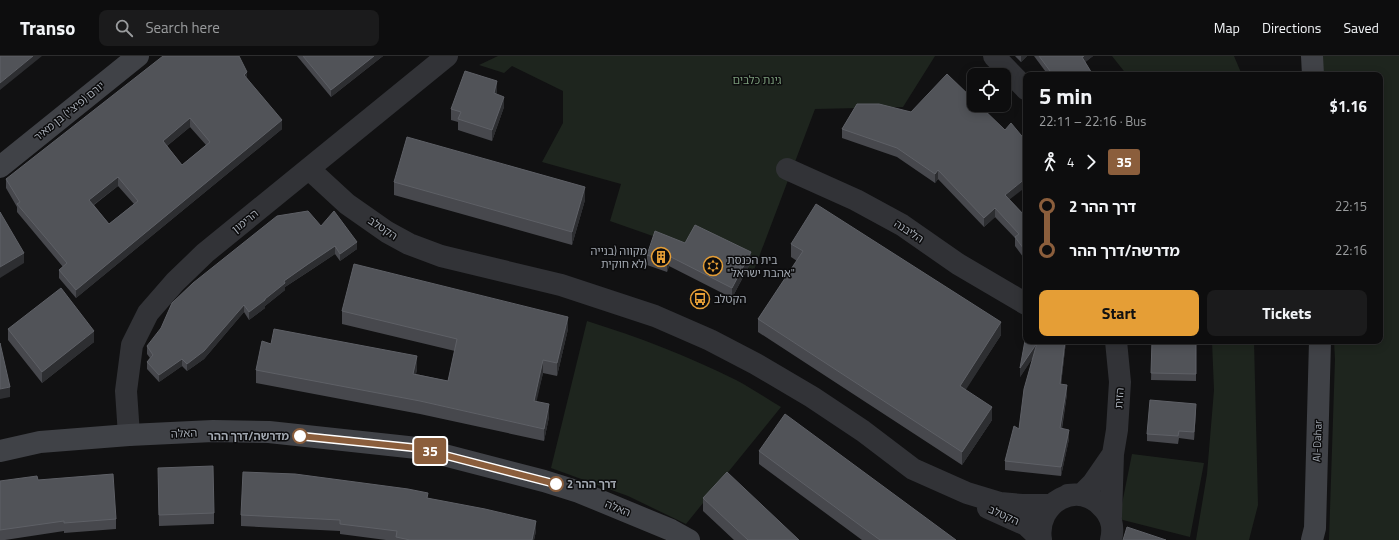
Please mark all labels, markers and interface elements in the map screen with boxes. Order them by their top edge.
search box [99,10,379,46]
text: Transo [20,13,75,42]
text: Search here [145,16,220,39]
icon: search [113,17,135,39]
text: Map [1214,17,1240,38]
text: Directions [1262,17,1321,38]
text: Saved [1343,17,1379,38]
map controls [967,68,1011,112]
button: locate [967,68,1011,112]
park label: גינת כלבים [733,72,781,88]
street label: יורם (פיצ'י) בן מאיר [30,77,108,145]
text: 5 min [1039,79,1092,113]
text: $1.16 [1330,95,1367,118]
text: 22:11 – 22:16 · Bus [1039,111,1146,131]
icon: walk [1039,151,1061,173]
icon: forward [1080,151,1102,173]
text: 35 [1116,151,1132,172]
text: 4 [1067,152,1074,172]
text: דרך ההר 2 [1069,195,1136,218]
text: 22:15 [1335,196,1367,216]
street label: הרימון [228,205,262,237]
street label: הקטלב [365,212,401,244]
street label: הליבנה [891,215,927,247]
text: מדרשה/דרך ההר [1069,239,1180,262]
text: 22:16 [1335,240,1367,260]
place label: מקווה (בנייה לא חוקית) [591,243,647,272]
building icon: מקווה (בנייה לא חוקית) [650,246,672,268]
place label: בית הכנסת "אהבת ישראל" [727,252,795,281]
synagogue icon: בית הכנסת "אהבת ישראל" [702,255,724,277]
bus stop icon: הקטלב [689,288,711,310]
button: Start [1039,290,1199,336]
button: Tickets [1207,290,1367,336]
place label: הקטלב [714,291,746,307]
street label: הזית [1110,387,1128,409]
street label: Al-Dahar [1308,420,1326,462]
street label: האלה [170,424,198,442]
place label: מדרשה/דרך ההר [208,428,289,444]
marker: מדרשה/דרך ההר [292,428,308,444]
line badge: 35 [412,438,448,464]
text: 35 [422,440,438,461]
marker: דרך ההר 2 [548,476,564,492]
place label: דרך ההר 2 [567,476,617,492]
street label: האלה [603,496,633,520]
street label: הקטלב [986,501,1022,529]

